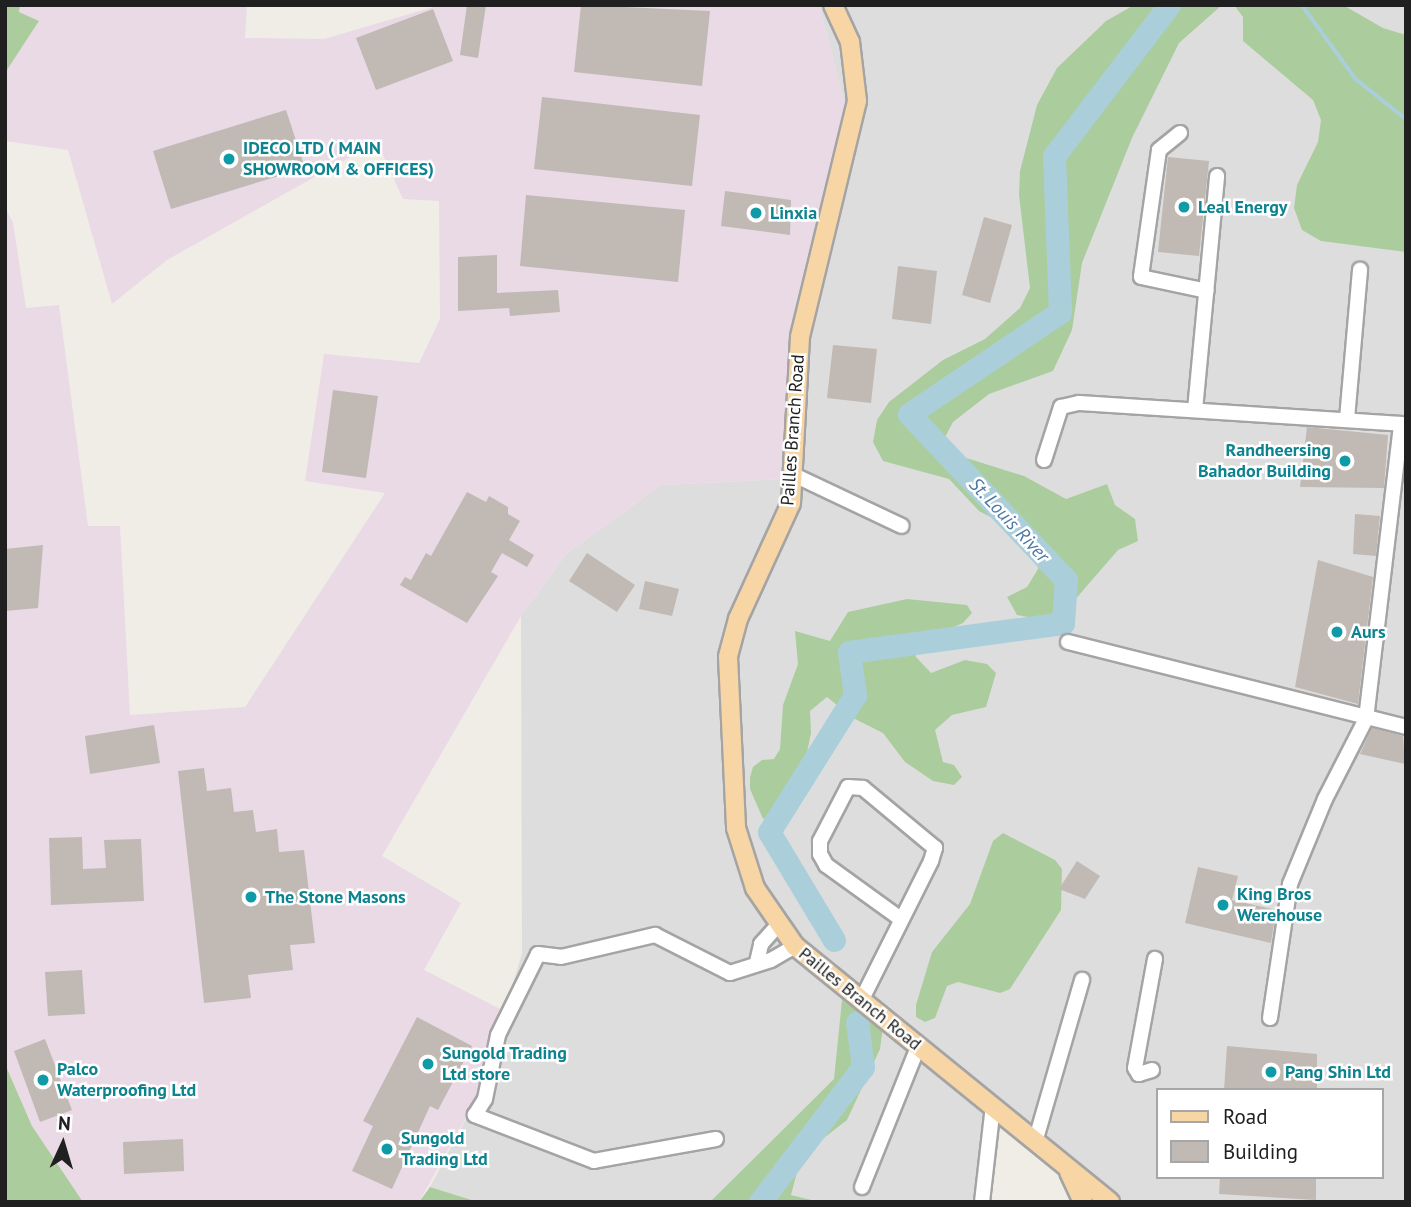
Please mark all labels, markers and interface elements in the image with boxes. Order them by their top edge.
place label: IDECO LTD ( MAIN SHOWROOM & OFFICES) [243,138,434,180]
marker: IDECO LTD ( MAIN SHOWROOM & OFFICES) [221,151,237,167]
place label: Leal Energy [1198,196,1287,218]
marker: Leal Energy [1176,199,1192,215]
place label: Linxia [770,202,817,224]
marker: Linxia [748,205,764,221]
street label: Pailles Branch Road [777,354,809,506]
place label: Randheersing Bahador Building [1198,440,1331,482]
marker: Randheersing Bahador Building [1337,453,1353,469]
water label: St. Louis River [964,473,1054,567]
place label: Aurs [1351,621,1385,643]
marker: Aurs [1329,624,1345,640]
place label: King Bros Werehouse [1237,884,1322,926]
place label: The Stone Masons [265,886,406,908]
marker: The Stone Masons [243,889,259,905]
marker: King Bros Werehouse [1215,897,1231,913]
street label: Pailles Branch Road [794,943,926,1055]
place label: Sungold Trading Ltd store [442,1043,567,1086]
marker: Sungold Trading Ltd store [420,1056,436,1072]
place label: Palco Waterproofing Ltd [57,1059,196,1102]
place label: Pang Shin Ltd [1285,1061,1391,1083]
marker: Pang Shin Ltd [1263,1064,1279,1080]
marker: Palco Waterproofing Ltd [35,1072,51,1088]
legend [1156,1088,1383,1179]
text: Road [1223,1103,1267,1130]
north arrow [28,1109,98,1179]
text: N [57,1111,72,1135]
place label: Sungold Trading Ltd [401,1128,488,1170]
text: Building [1223,1138,1298,1165]
marker: Sungold Trading Ltd [379,1141,395,1157]

